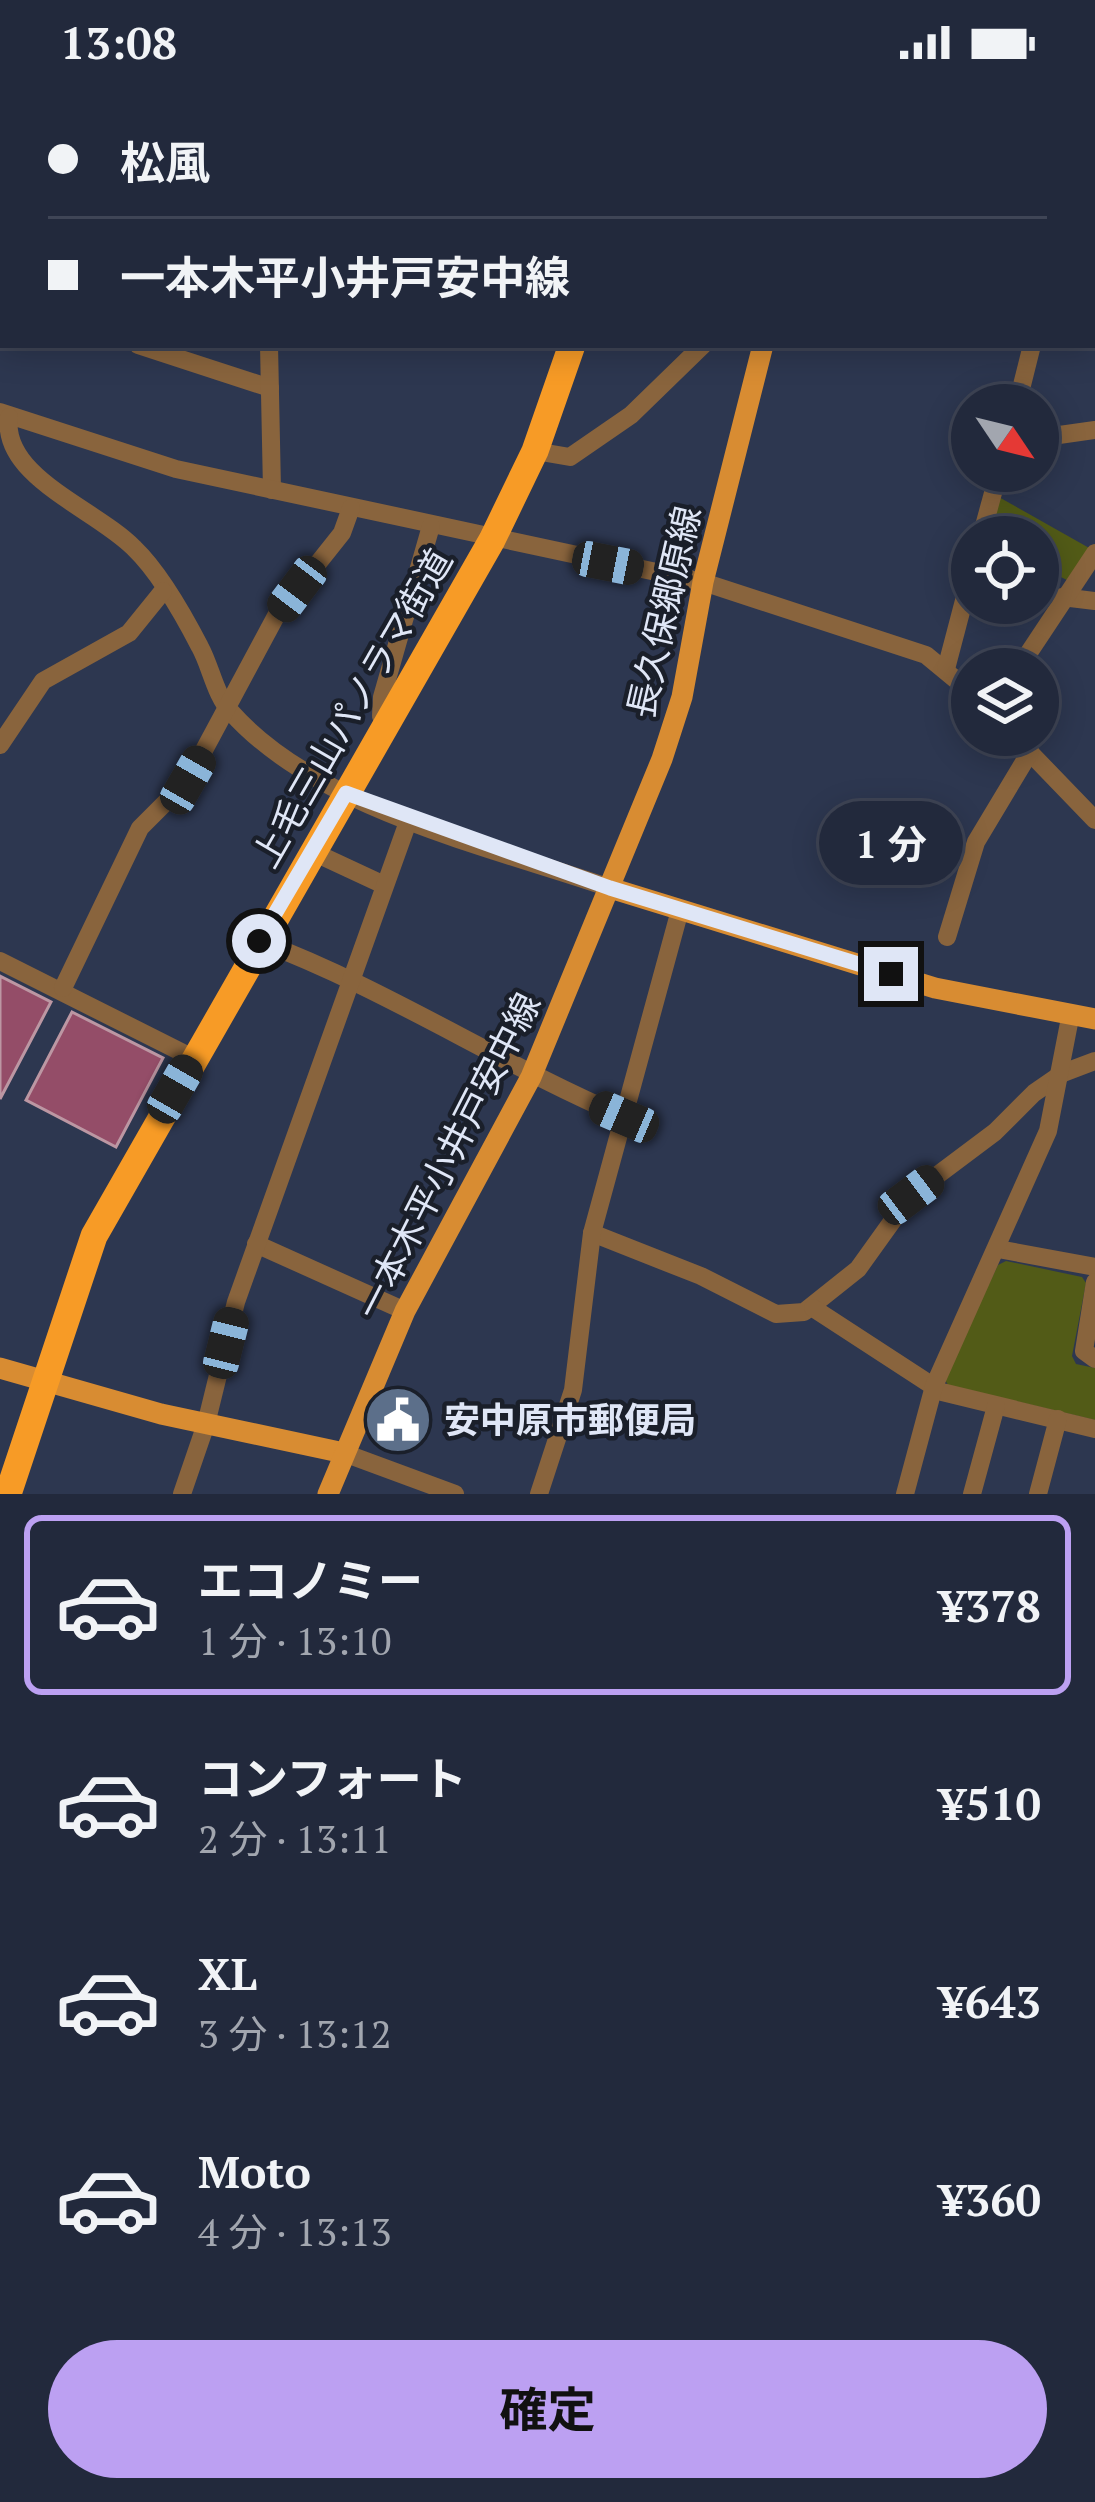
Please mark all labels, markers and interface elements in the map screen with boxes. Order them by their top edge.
text: 13:08 [60,12,177,72]
text: 松風 [120,132,210,192]
text: 一本木平小井戸安中線 [120,247,570,307]
north arrow [951,384,1059,492]
map controls [951,384,1059,756]
street label: 長久保郷原線 [616,501,711,722]
button: locate [951,516,1059,624]
car [569,538,647,588]
street label: 上毛三山パノラマ街道 [241,540,462,875]
car [261,549,333,629]
button: layers [951,648,1059,756]
car [154,740,222,820]
callout: 1 分 [819,800,963,884]
text: 1 分 [855,817,927,869]
route start [232,914,286,968]
route end [864,947,918,1001]
street label: 一本木平小井戸安中線 [345,985,550,1327]
car [141,1049,209,1129]
car [584,1086,664,1148]
car [871,1159,951,1231]
car [200,1304,252,1382]
public building icon: 安中原市郵便局 [363,1385,433,1455]
place label: 安中原市郵便局 [444,1396,696,1443]
text: エコノミー [198,1550,423,1610]
icon: car [54,1551,162,1659]
text: ¥378 [939,1575,1041,1635]
text: 1 分 · 13:10 [198,1614,391,1666]
text: コンフォート [198,1748,467,1808]
icon: car [54,1749,162,1857]
text: ¥510 [939,1773,1041,1833]
text: 2 分 · 13:11 [198,1812,391,1864]
text: XL [198,1943,257,2003]
icon: car [54,1947,162,2055]
text: ¥643 [939,1971,1041,2031]
text: 3 分 · 13:12 [198,2007,391,2059]
text: Moto [198,2141,311,2201]
icon: car [54,2145,162,2253]
text: ¥360 [939,2169,1041,2229]
text: 4 分 · 13:13 [198,2205,391,2257]
button: 確定 [48,2340,1047,2478]

